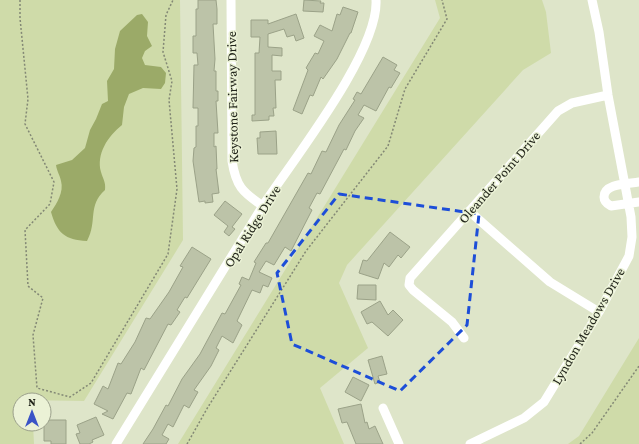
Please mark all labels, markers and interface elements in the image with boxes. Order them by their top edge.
street label: Keystone Fairway Drive [223,31,241,163]
street label: Oleander Point Drive [455,128,543,226]
street label: Opal Ridge Drive [220,182,284,270]
street label: Lyndon Meadows Drive [548,265,628,387]
north arrow [12,392,52,432]
text: N [28,396,36,408]

